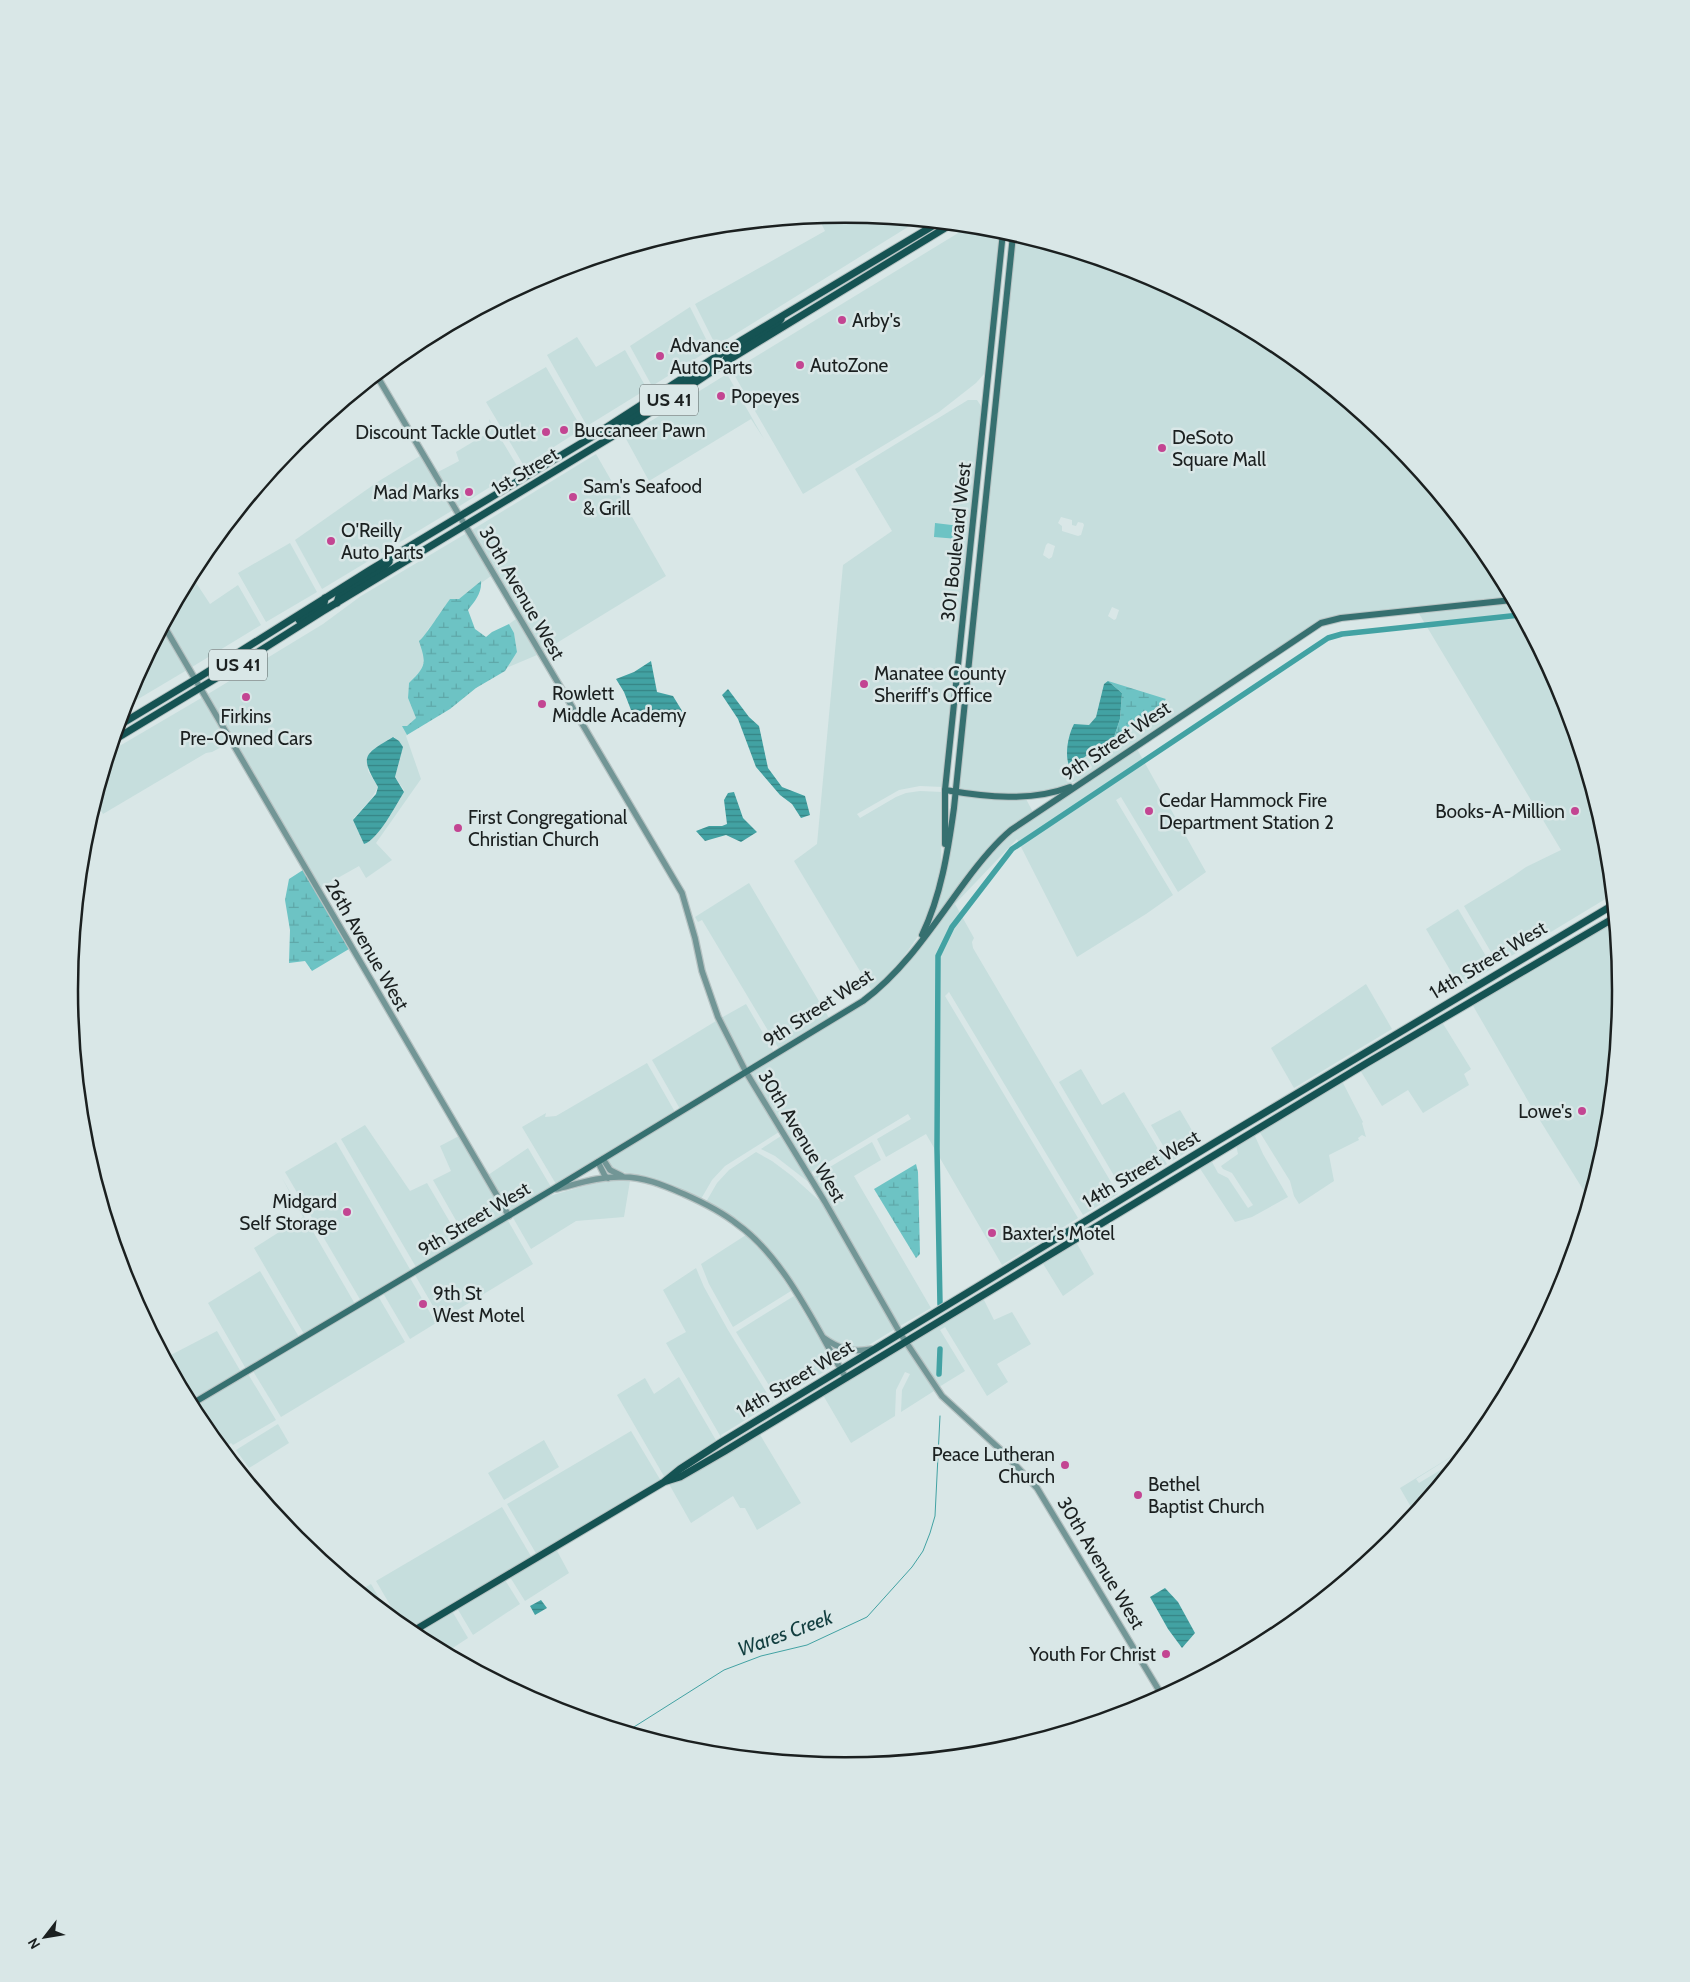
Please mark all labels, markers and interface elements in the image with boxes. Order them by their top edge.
place label: Arby's [852,309,901,332]
marker: Arby's [836,314,848,326]
place label: Advance Auto Parts [670,334,753,379]
marker: Advance Auto Parts [654,350,666,362]
place label: AutoZone [810,354,889,377]
marker: AutoZone [794,359,806,371]
road number: US 41 [640,384,698,416]
place label: Popeyes [731,385,799,408]
marker: Popeyes [715,390,727,402]
place label: Buccaneer Pawn [574,419,706,442]
place label: Discount Tackle Outlet [355,421,537,444]
marker: Buccaneer Pawn [558,424,570,436]
marker: Discount Tackle Outlet [540,426,552,438]
place label: DeSoto Square Mall [1172,426,1266,471]
street label: 1st Street [488,442,563,500]
marker: DeSoto Square Mall [1156,442,1168,454]
street label: 301 Boulevard West [936,461,976,623]
place label: Sam's Seafood & Grill [583,475,702,520]
place label: Mad Marks [373,481,459,504]
marker: Mad Marks [463,486,475,498]
marker: Sam's Seafood & Grill [567,491,579,503]
place label: O'Reilly Auto Parts [341,519,424,564]
street label: 30th Avenue West [474,522,570,664]
marker: O'Reilly Auto Parts [325,535,337,547]
road number: US 41 [209,650,267,680]
place label: Manatee County Sheriff's Office [874,662,1007,707]
marker: Manatee County Sheriff's Office [858,678,870,690]
place label: Rowlett Middle Academy [552,682,687,727]
marker: Firkins Pre-Owned Cars [240,691,252,703]
street label: 9th Street West [1057,696,1175,786]
marker: Rowlett Middle Academy [536,698,548,710]
place label: Firkins Pre-Owned Cars [180,705,312,750]
place label: Cedar Hammock Fire Department Station 2 [1159,789,1334,834]
place label: Books-A-Million [1435,800,1565,823]
marker: Cedar Hammock Fire Department Station 2 [1143,805,1155,817]
marker: Books-A-Million [1569,805,1581,817]
place label: First Congregational Christian Church [468,806,628,851]
marker: First Congregational Christian Church [452,822,464,834]
street label: 26th Avenue West [320,875,414,1015]
street label: 14th Street West [1425,916,1551,1004]
street label: 9th Street West [759,964,878,1052]
street label: 30th Avenue West [753,1066,851,1207]
place label: Lowe's [1518,1100,1572,1123]
marker: Lowe's [1576,1105,1588,1117]
street label: 14th Street West [1078,1125,1204,1213]
street label: 9th Street West [414,1176,534,1261]
place label: Midgard Self Storage [239,1190,337,1235]
marker: Midgard Self Storage [341,1206,353,1218]
place label: Baxter's Motel [1002,1222,1115,1245]
marker: Baxter's Motel [986,1227,998,1239]
place label: 9th St West Motel [433,1282,525,1327]
marker: 9th St West Motel [417,1298,429,1310]
street label: 14th Street West [732,1335,858,1423]
place label: Peace Lutheran Church [932,1443,1055,1488]
marker: Peace Lutheran Church [1059,1459,1071,1471]
place label: Bethel Baptist Church [1148,1473,1265,1518]
marker: Bethel Baptist Church [1132,1489,1144,1501]
street label: 30th Avenue West [1052,1493,1150,1634]
water label: Wares Creek [734,1604,837,1661]
place label: Youth For Christ [1028,1643,1157,1666]
marker: Youth For Christ [1160,1648,1172,1660]
north arrow [20,1912,70,1962]
text: N [24,1935,44,1953]

